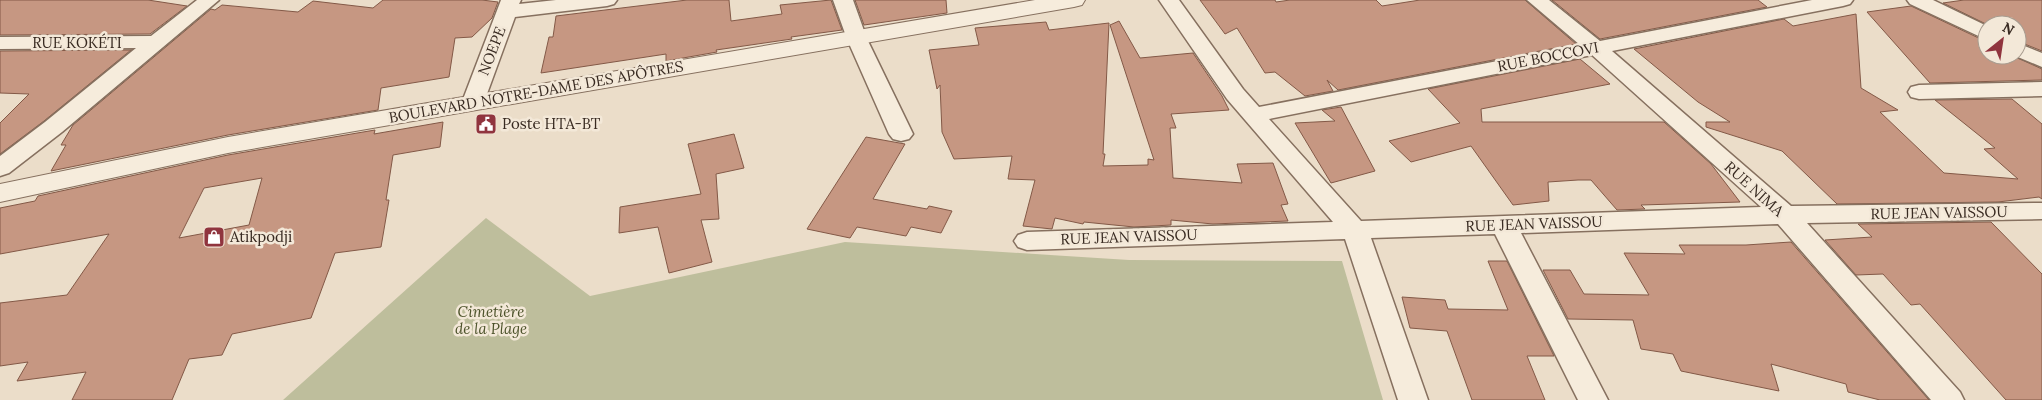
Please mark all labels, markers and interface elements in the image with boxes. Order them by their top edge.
north arrow [1977,15,2027,65]
text: N [1999,18,2018,39]
street label: NOEPE [474,24,510,78]
street label: RUE KOKÉTI [32,33,122,52]
street label: RUE BOCCOVI [1496,37,1600,76]
street label: BOULEVARD NOTRE-DAME DES APÔTRES [387,56,685,127]
public building icon: Poste HTA-BT [474,112,498,136]
place label: Poste HTA-BT [502,114,601,133]
street label: RUE NIMA [1721,157,1788,221]
street label: RUE JEAN VAISSOU [1870,202,2008,223]
street label: RUE JEAN VAISSOU [1465,212,1603,235]
shop icon: Atikpodji [202,225,226,249]
street label: RUE JEAN VAISSOU [1060,225,1198,248]
place label: Atikpodji [229,227,292,246]
park label: Cimetière de la Plage [455,302,527,338]

